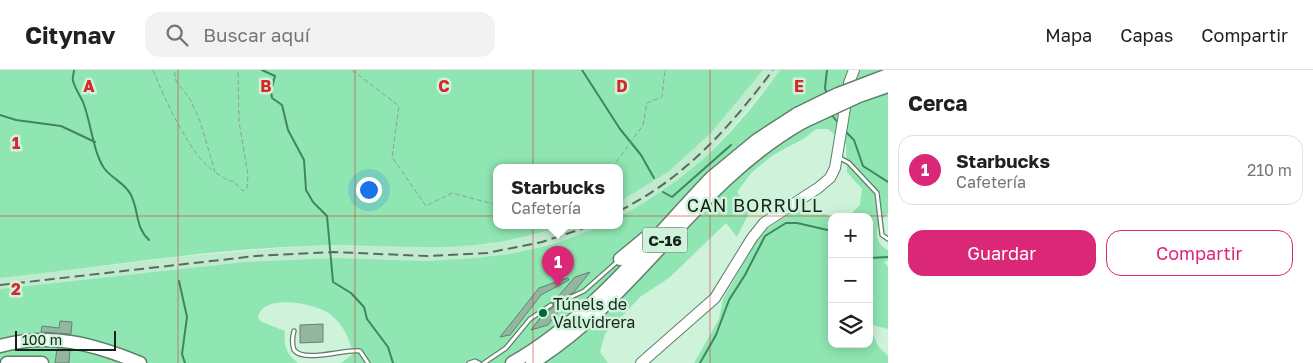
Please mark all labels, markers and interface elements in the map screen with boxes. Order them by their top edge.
search box [145,12,495,57]
text: Citynav [25,20,115,49]
icon: search [163,21,191,49]
text: Buscar aquí [203,23,310,46]
text: Mapa [1045,24,1092,46]
text: Capas [1120,24,1173,46]
text: Compartir [1201,24,1288,46]
text: A [83,76,95,96]
text: B [260,76,272,96]
text: C [438,76,450,96]
text: D [616,76,628,96]
text: E [794,76,804,96]
text: Cerca [908,90,967,116]
text: 1 [12,133,20,153]
text: Starbucks [956,149,1050,172]
text: 1 [921,160,929,180]
text: 210 m [1247,160,1292,180]
popup [493,164,623,229]
text: Cafetería [956,172,1026,192]
text: Starbucks [511,175,605,198]
your location [356,177,382,203]
district label: CAN BORRULL [687,194,823,216]
text: Cafetería [511,198,581,218]
map controls [828,213,873,348]
button: + [828,213,873,258]
road number: C-16 [642,228,688,252]
button: Guardar [908,230,1096,276]
button: Compartir [1106,230,1293,276]
pin: 1 [542,246,574,287]
button: − [828,258,873,303]
text: 2 [11,279,21,299]
place label: Túnels de Vallvidrera [553,294,635,332]
button: layers [828,303,873,348]
marker: Túnels de Vallvidrera [537,307,549,319]
scale bar [15,328,116,351]
text: 100 m [22,331,62,348]

